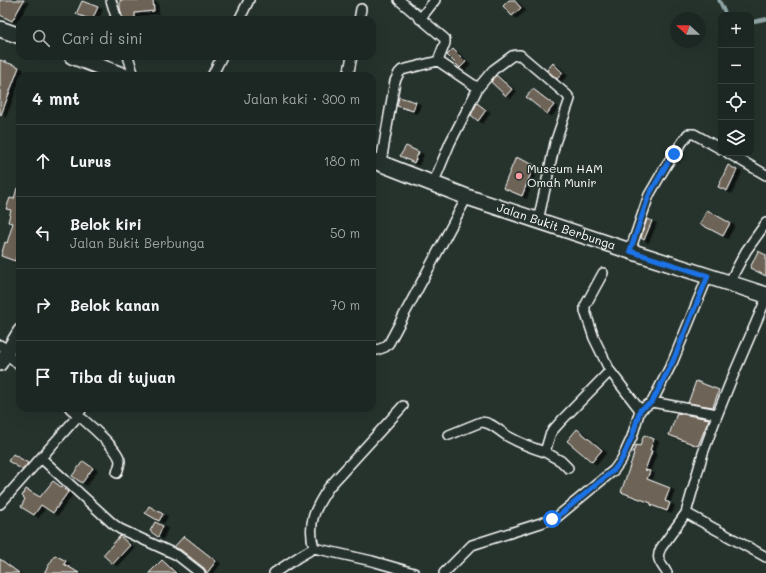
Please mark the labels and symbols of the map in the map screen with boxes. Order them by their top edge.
north arrow [670,12,706,48]
route end [665,145,683,163]
place label: Museum HAM Omah Munir [527,160,603,190]
marker: Museum HAM Omah Munir [514,171,524,181]
street label: Jalan Bukit Berbunga [495,198,618,253]
route start [543,510,561,528]

